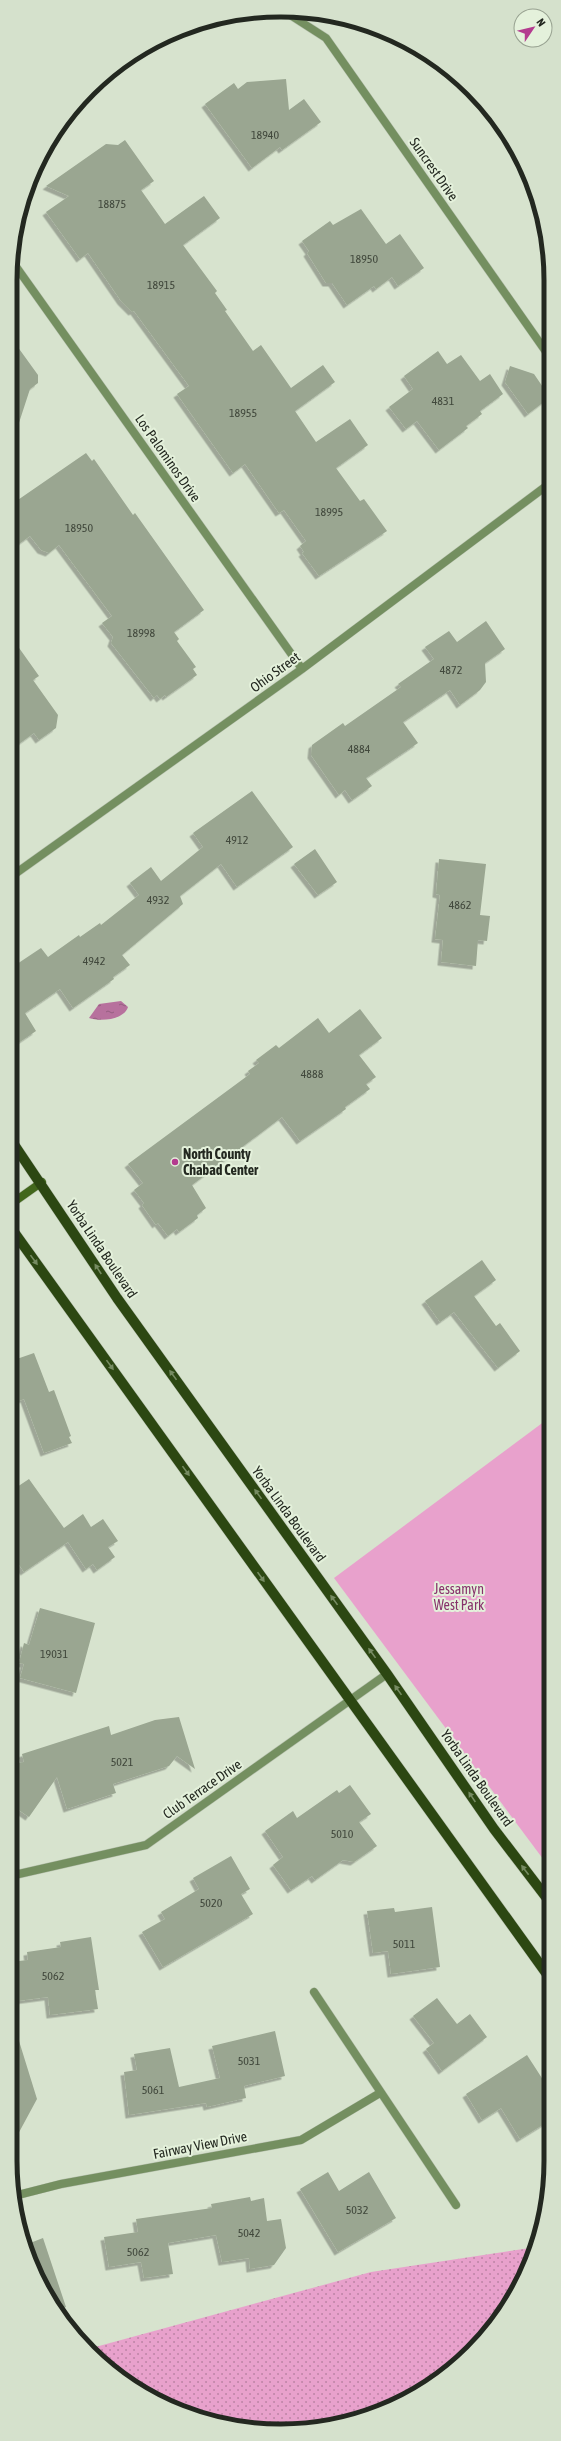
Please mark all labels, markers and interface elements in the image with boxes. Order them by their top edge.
north arrow [513,8,553,48]
text: N [534,16,548,28]
house number: 18940 [251,128,279,142]
street label: Suncrest Drive [406,134,462,204]
house number: 18875 [98,197,126,211]
house number: 18950 [350,252,378,266]
house number: 18915 [147,278,175,292]
house number: 4831 [432,394,455,408]
house number: 18955 [229,406,257,420]
street label: Los Palominos Drive [132,411,204,505]
house number: 18995 [315,505,343,519]
house number: 18950 [65,521,93,535]
house number: 18998 [127,626,155,640]
street label: Ohio Street [247,649,303,695]
house number: 4872 [440,663,462,677]
house number: 4884 [348,742,371,756]
house number: 4912 [226,833,248,847]
house number: 4932 [147,893,169,907]
house number: 4862 [449,898,471,912]
house number: 4942 [83,954,105,968]
house number: 4888 [301,1067,324,1081]
place label: North County Chabad Center [183,1146,259,1178]
marker: North County Chabad Center [170,1157,180,1167]
street label: Yorba Linda Boulevard [63,1197,141,1301]
one-way arrow [30,1254,38,1265]
one-way arrow [94,1264,102,1274]
one-way arrow [106,1360,114,1370]
one-way arrow [169,1370,177,1380]
street label: Yorba Linda Boulevard [249,1463,329,1565]
one-way arrow [181,1466,189,1476]
one-way arrow [254,1489,262,1500]
one-way arrow [257,1572,265,1582]
park label: Jessamyn West Park [434,1581,484,1613]
one-way arrow [330,1595,338,1605]
house number: 19031 [40,1647,68,1661]
one-way arrow [368,1647,376,1658]
one-way arrow [394,1685,402,1695]
street label: Yorba Linda Boulevard [438,1727,516,1829]
house number: 5021 [111,1755,134,1769]
street label: Club Terrace Drive [160,1756,244,1822]
one-way arrow [468,1791,476,1802]
house number: 5010 [331,1827,354,1841]
one-way arrow [521,1864,529,1875]
house number: 5020 [200,1896,223,1910]
house number: 5011 [393,1937,416,1951]
house number: 5062 [42,1969,64,1983]
house number: 5031 [238,2054,261,2068]
house number: 5061 [142,2083,165,2097]
street label: Fairway View Drive [152,2128,248,2162]
house number: 5032 [346,2203,368,2217]
house number: 5042 [238,2226,260,2240]
house number: 5062 [127,2245,149,2259]

